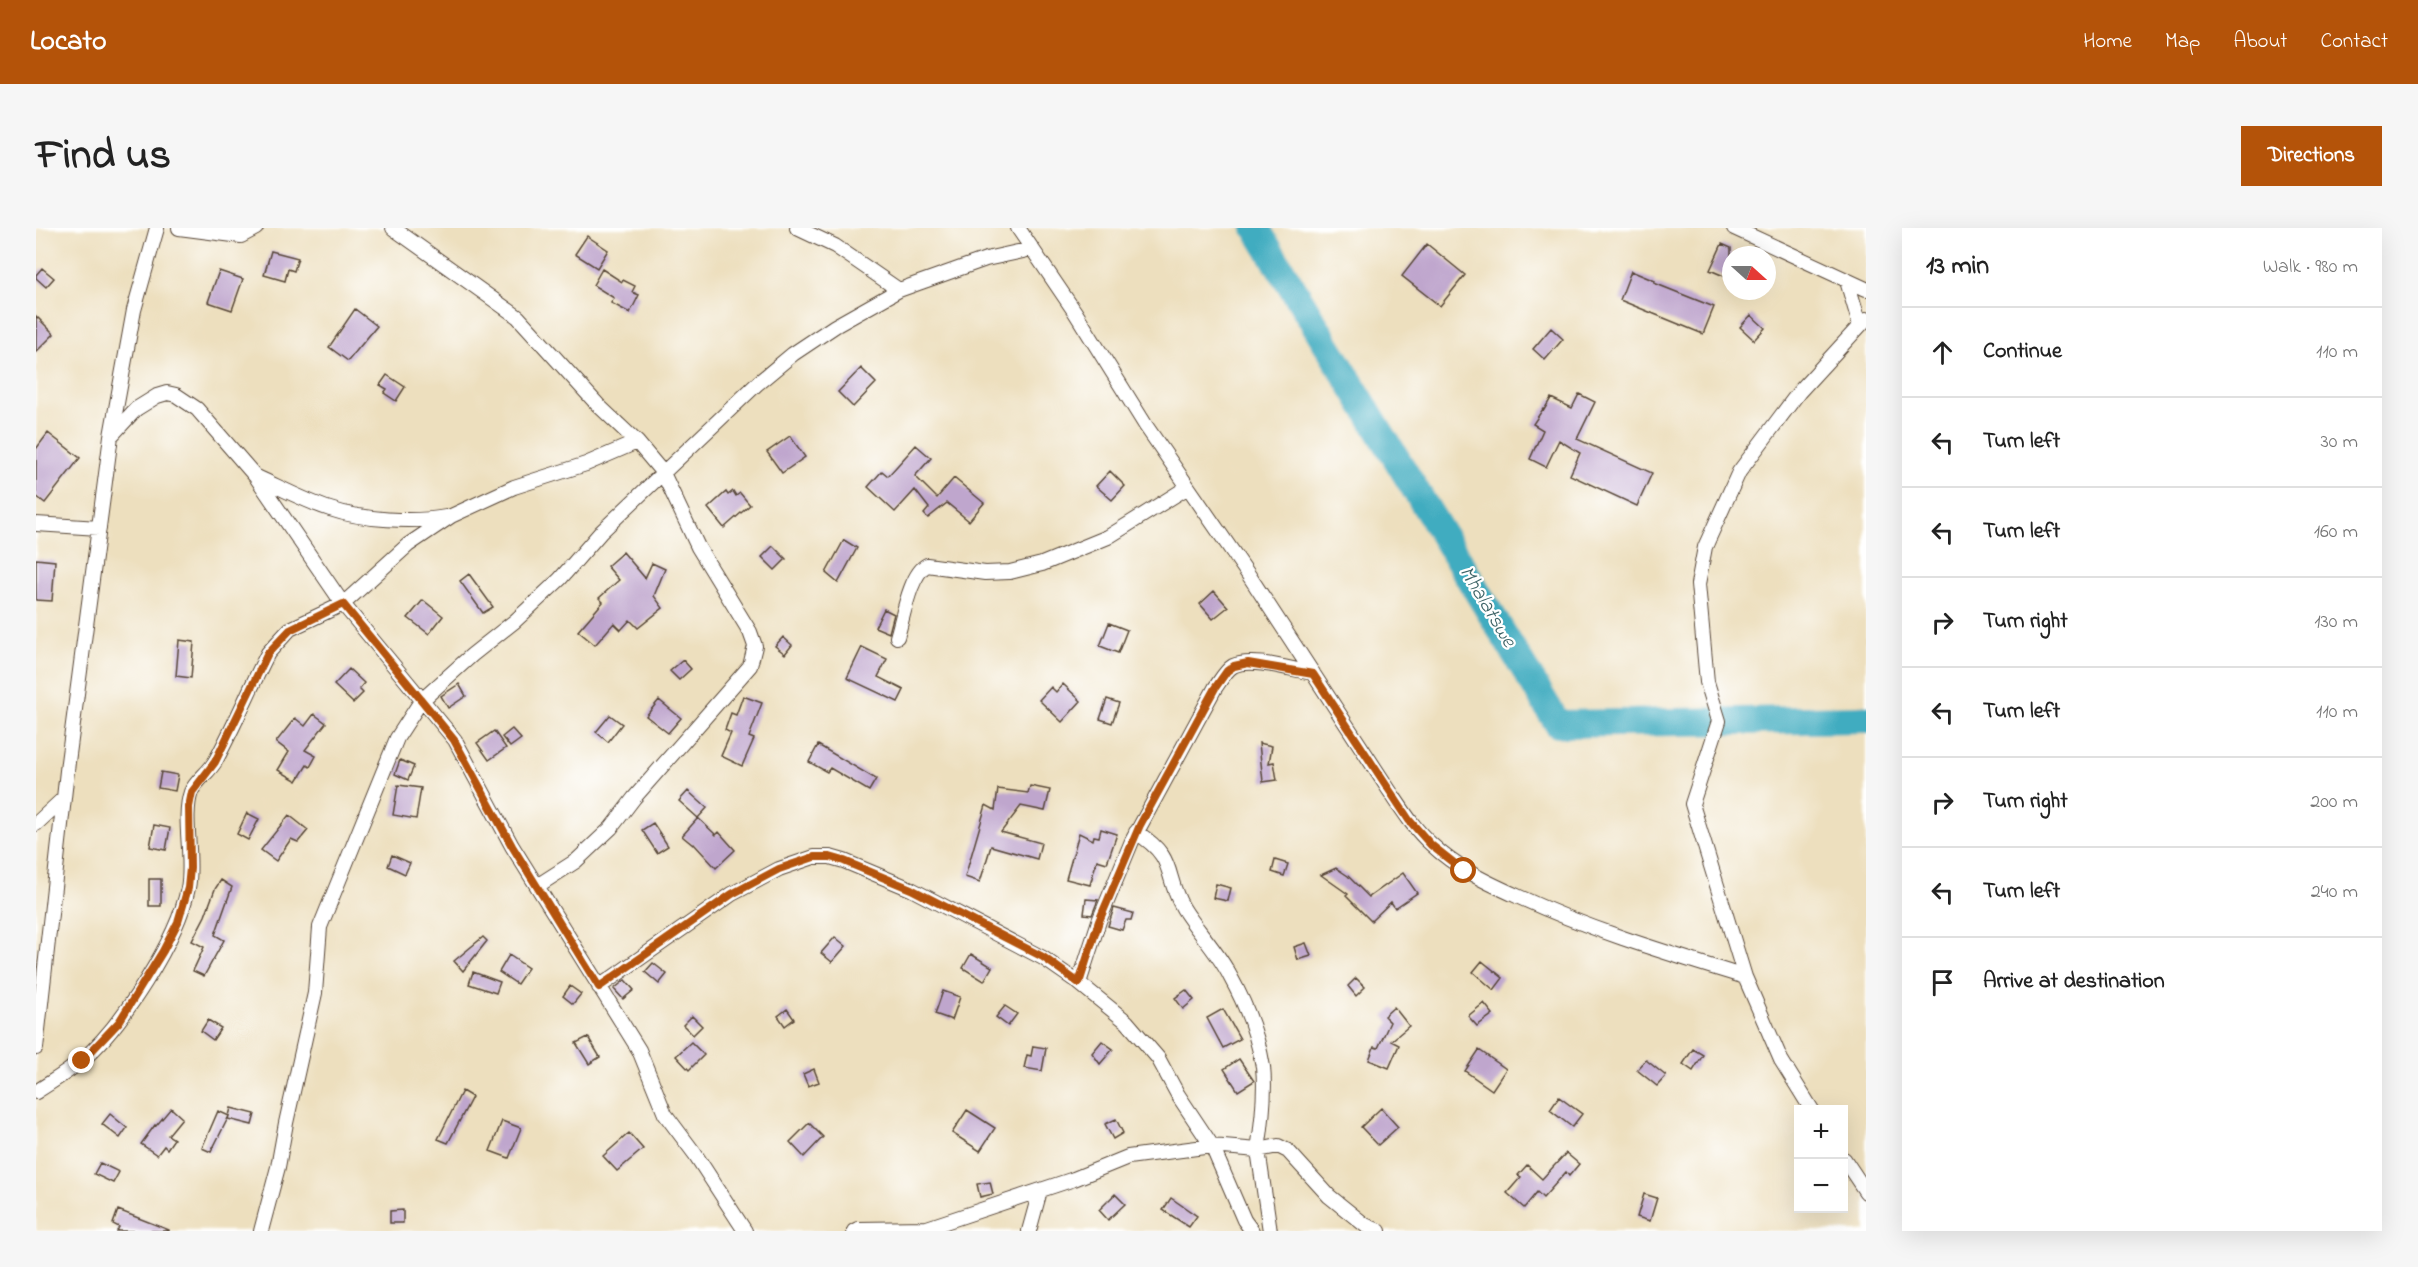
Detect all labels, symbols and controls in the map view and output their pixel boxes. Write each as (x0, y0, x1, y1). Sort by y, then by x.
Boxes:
text: Locato (30, 22, 106, 63)
text: Home (2083, 27, 2132, 57)
text: Map (2165, 27, 2200, 57)
text: About (2233, 27, 2287, 57)
text: Contact (2320, 27, 2388, 57)
text: Find us (36, 126, 171, 187)
button: Directions (2241, 126, 2382, 186)
north arrow (1722, 246, 1776, 300)
text: 13 min (1926, 248, 1989, 286)
text: Walk · 980 m (2263, 253, 2358, 282)
icon: ahead (1926, 336, 1959, 369)
text: Continue (1983, 336, 2062, 368)
text: 110 m (2316, 338, 2358, 367)
icon: left (1926, 426, 1959, 459)
text: Turn left (1983, 426, 2060, 458)
text: 30 m (2321, 428, 2358, 457)
icon: left (1926, 516, 1959, 549)
text: Turn left (1983, 516, 2060, 548)
text: 160 m (2314, 518, 2358, 547)
water label: Mhalatswe (1451, 561, 1524, 655)
icon: right (1926, 606, 1959, 639)
text: Turn right (1983, 606, 2068, 638)
text: 130 m (2314, 608, 2358, 637)
icon: left (1926, 696, 1959, 729)
text: Turn left (1983, 696, 2060, 728)
text: 110 m (2316, 698, 2358, 727)
icon: right (1926, 786, 1959, 819)
text: Turn right (1983, 786, 2068, 818)
text: 200 m (2310, 788, 2358, 817)
route start (1450, 857, 1476, 883)
icon: left (1926, 876, 1959, 909)
text: Turn left (1983, 876, 2060, 908)
text: 240 m (2311, 878, 2358, 907)
icon: arrive (1926, 966, 1959, 999)
text: Arrive at destination (1983, 966, 2165, 998)
route end (68, 1047, 94, 1073)
map controls (1794, 1105, 1848, 1213)
button: + (1794, 1105, 1848, 1159)
button: − (1794, 1159, 1848, 1213)

